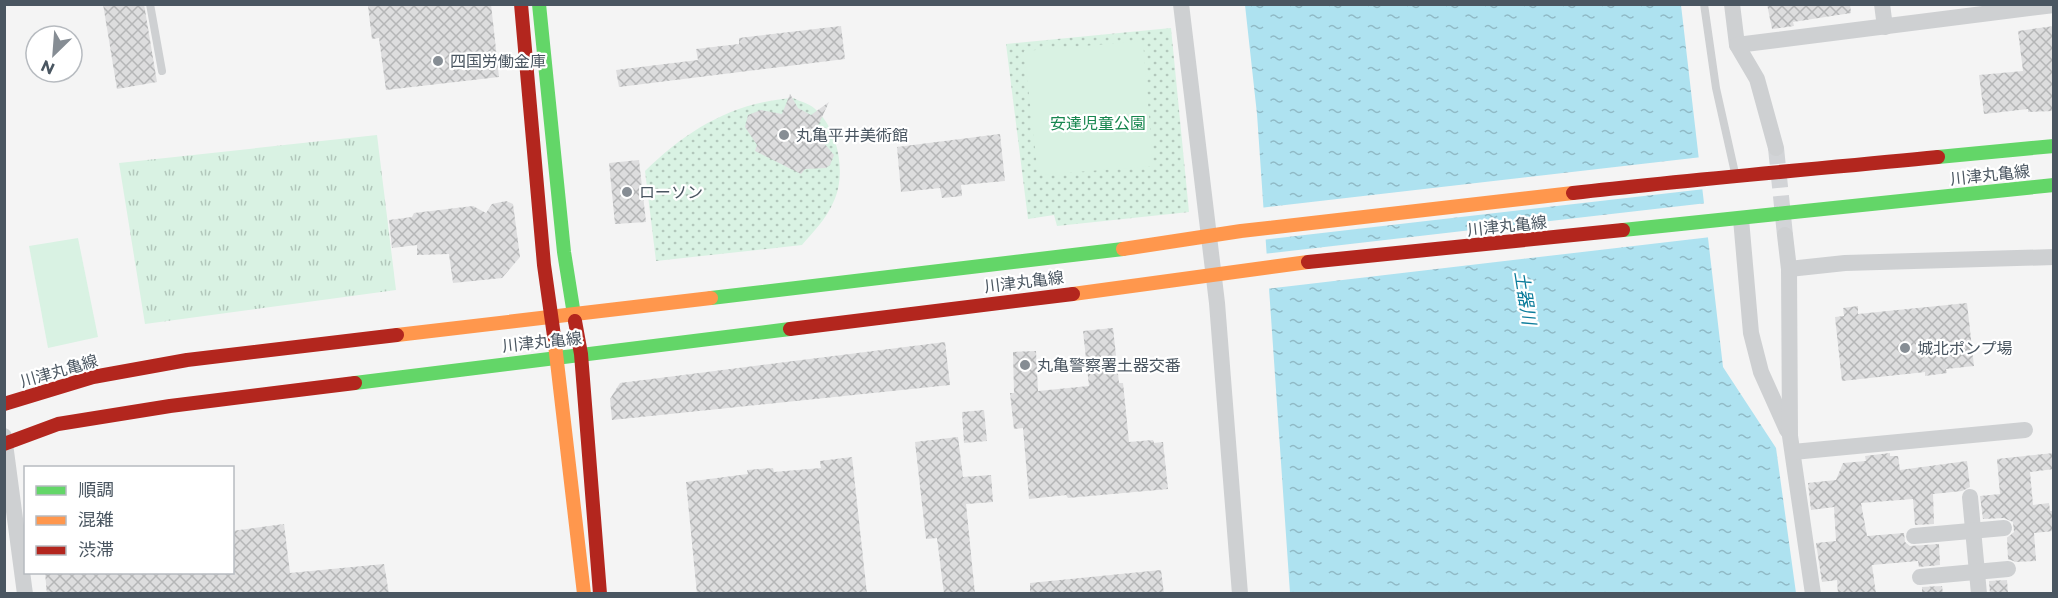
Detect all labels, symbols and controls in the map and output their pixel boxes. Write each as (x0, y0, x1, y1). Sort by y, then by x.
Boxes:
north arrow (24, 24, 84, 84)
place label: 四国労働金庫 (450, 52, 546, 71)
marker: 四国労働金庫 (431, 54, 445, 68)
text: N (38, 56, 58, 78)
park label: 安達児童公園 (1050, 114, 1146, 133)
place label: 丸亀平井美術館 (796, 126, 908, 145)
marker: 丸亀平井美術館 (777, 128, 791, 142)
street label: 川津丸亀線 (1949, 161, 2031, 189)
place label: ローソン (639, 183, 703, 202)
marker: ローソン (620, 185, 634, 199)
street label: 川津丸亀線 (1466, 212, 1548, 240)
street label: 川津丸亀線 (983, 268, 1065, 296)
water label: 土器川 (1510, 270, 1540, 328)
street label: 川津丸亀線 (501, 328, 583, 356)
place label: 城北ポンプ場 (1917, 339, 2013, 358)
marker: 城北ポンプ場 (1898, 341, 1912, 355)
street label: 川津丸亀線 (18, 351, 100, 391)
place label: 丸亀警察署土器交番 (1037, 356, 1181, 375)
marker: 丸亀警察署土器交番 (1018, 358, 1032, 372)
legend (24, 466, 234, 574)
text: 順調 (78, 479, 114, 501)
text: 混雑 (78, 509, 114, 531)
text: 渋滞 (78, 539, 114, 561)

